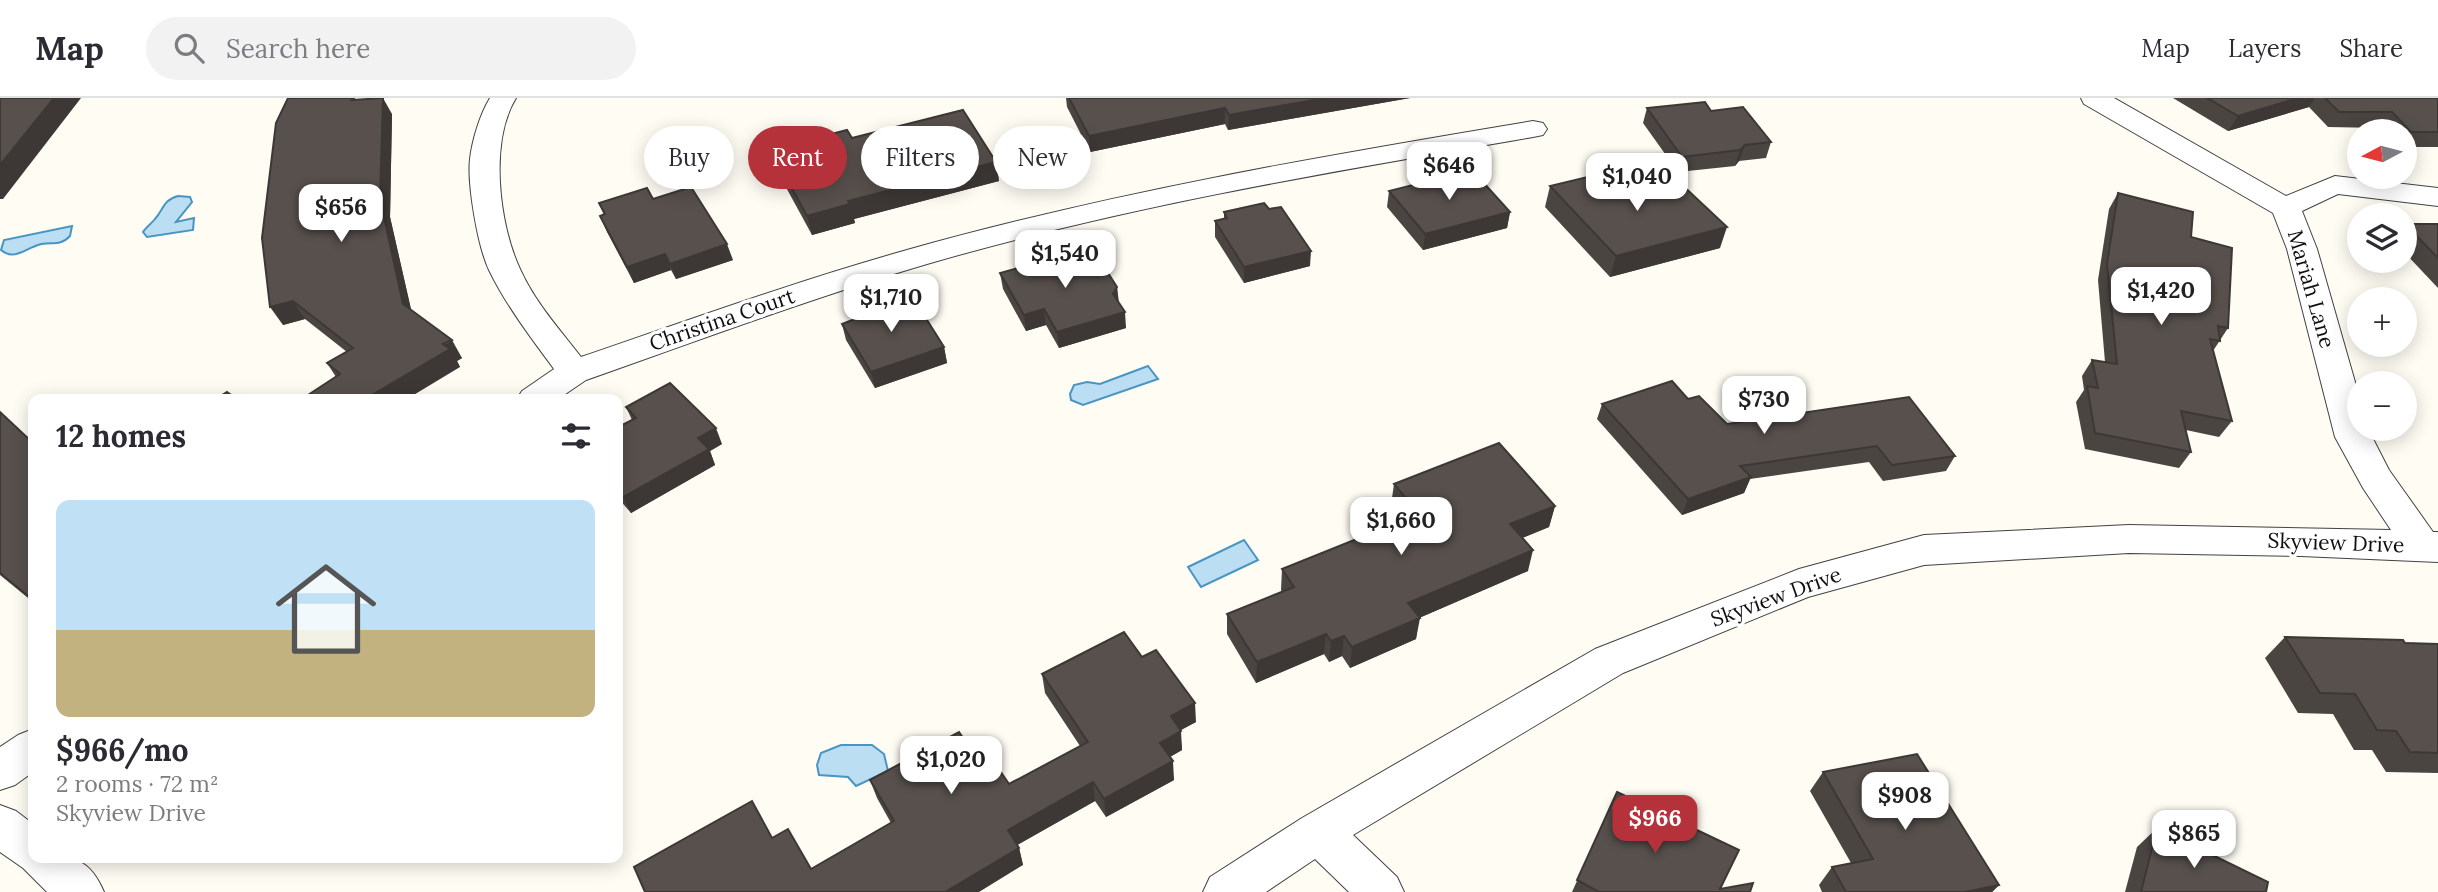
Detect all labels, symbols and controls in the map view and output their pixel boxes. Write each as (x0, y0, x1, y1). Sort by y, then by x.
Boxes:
search box (146, 17, 636, 80)
text: Map (35, 27, 104, 69)
icon: search (170, 29, 208, 67)
text: Search here (226, 32, 370, 65)
text: Map (2141, 33, 2190, 64)
text: Layers (2228, 33, 2301, 64)
text: Share (2339, 33, 2403, 64)
north arrow (2347, 119, 2417, 189)
map controls (2347, 119, 2417, 441)
chip: Buy (644, 126, 734, 189)
chip: Rent (748, 126, 847, 189)
chip: Filters (861, 126, 979, 189)
chip: New (993, 126, 1091, 189)
pin: $646 (1408, 142, 1490, 202)
text: $646 (1423, 150, 1475, 179)
pin: $1,040 (1580, 153, 1694, 213)
text: $1,040 (1602, 161, 1672, 190)
pin: $656 (300, 184, 382, 244)
text: $656 (315, 192, 367, 221)
button: layers (2347, 203, 2417, 273)
street label: Mariah Lane (2282, 227, 2341, 351)
pin: $1,540 (1008, 230, 1122, 290)
text: $1,540 (1031, 238, 1099, 267)
pin: $1,420 (2104, 268, 2218, 327)
pin: $1,710 (834, 274, 948, 334)
text: $1,420 (2127, 275, 2195, 304)
street label: Christina Court (646, 282, 799, 357)
text: $1,710 (860, 282, 922, 311)
button: + (2347, 287, 2417, 357)
button: − (2347, 371, 2417, 441)
pin: $730 (1723, 376, 1805, 436)
text: $730 (1738, 384, 1790, 413)
text: 12 homes (56, 417, 186, 455)
icon: filters (557, 417, 595, 455)
pin: $1,660 (1344, 498, 1458, 557)
text: $1,660 (1366, 505, 1436, 534)
street label: Skyview Drive (2267, 527, 2405, 558)
icon: home (263, 546, 389, 672)
street label: Skyview Drive (1707, 560, 1845, 633)
text: $966/mo (56, 731, 189, 769)
pin: $1,020 (894, 736, 1008, 796)
text: $1,020 (916, 744, 986, 773)
text: 2 rooms · 72 m² (56, 769, 219, 798)
pin: $908 (1864, 772, 1946, 832)
text: $908 (1878, 780, 1932, 809)
pin: $966 (1614, 796, 1696, 855)
text: Skyview Drive (56, 798, 206, 827)
text: $966 (1628, 803, 1682, 832)
pin: $865 (2153, 810, 2235, 870)
text: $865 (2168, 818, 2220, 847)

